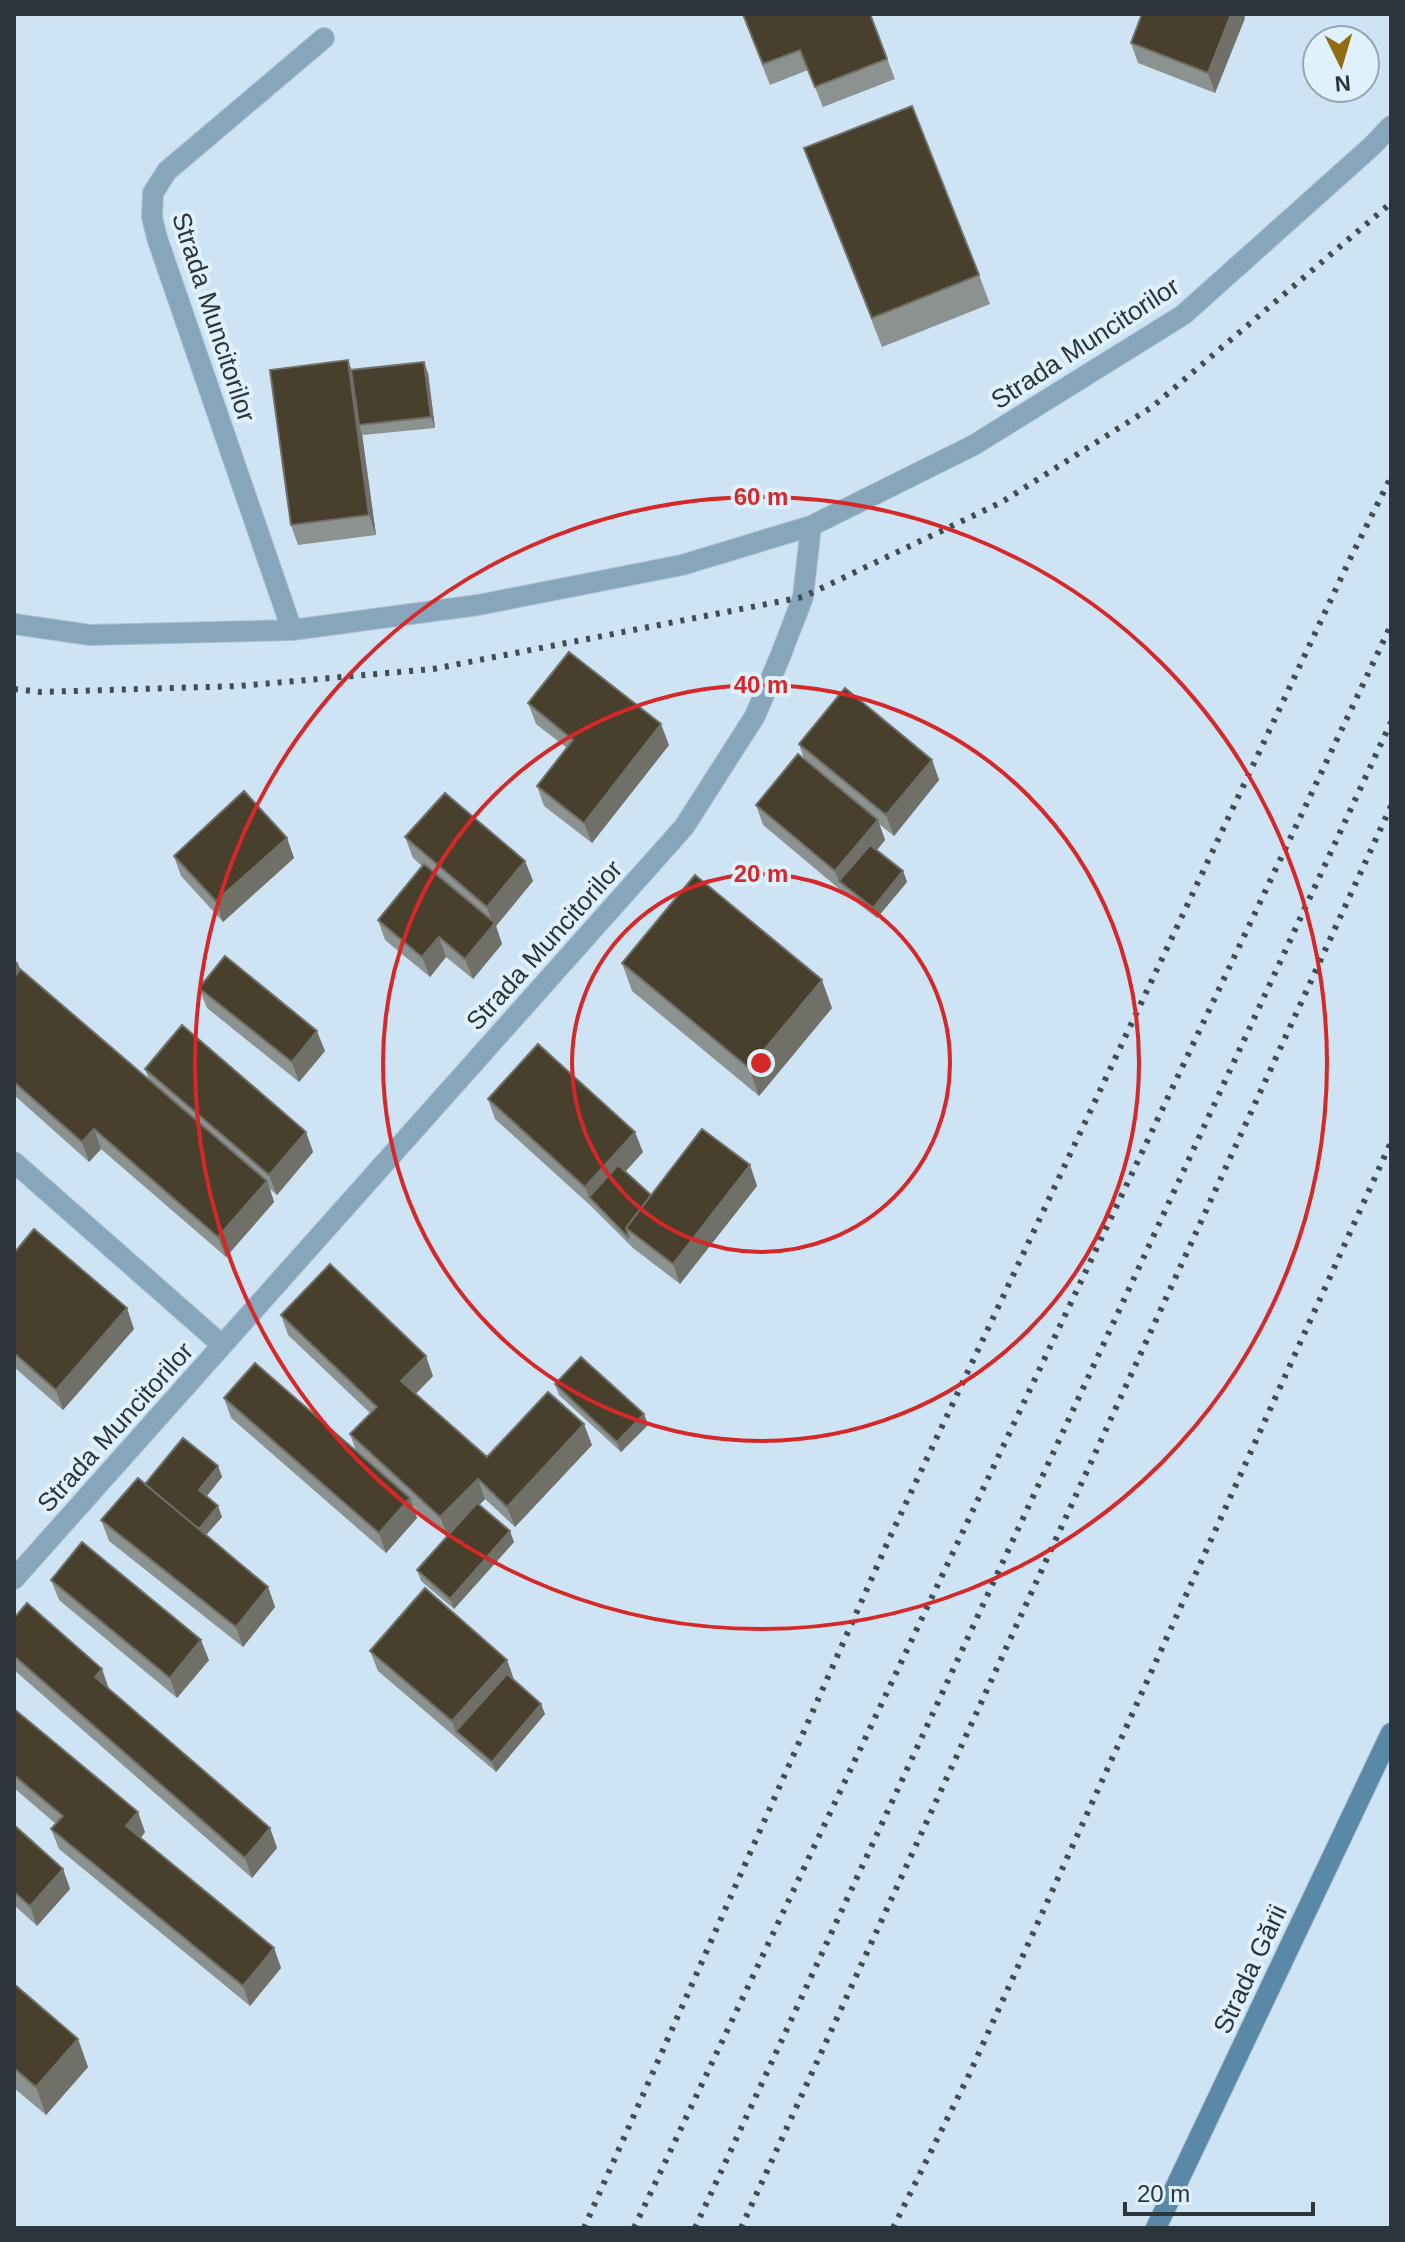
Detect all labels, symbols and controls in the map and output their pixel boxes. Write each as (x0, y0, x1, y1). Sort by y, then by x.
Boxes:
north arrow (1301, 24, 1381, 104)
text: N (1334, 70, 1352, 97)
street label: Strada Muncitorilor (166, 209, 262, 426)
street label: Strada Muncitorilor (985, 271, 1185, 415)
text: 60 m (734, 483, 788, 510)
text: 40 m (734, 671, 788, 698)
street label: Strada Muncitorilor (460, 854, 628, 1036)
text: 20 m (734, 860, 788, 887)
centre of rings (747, 1049, 775, 1077)
street label: Strada Muncitorilor (31, 1336, 199, 1518)
street label: Strada Gării (1207, 1900, 1293, 2038)
scale bar (1125, 2166, 1313, 2216)
text: 20 m (1137, 2180, 1190, 2207)

